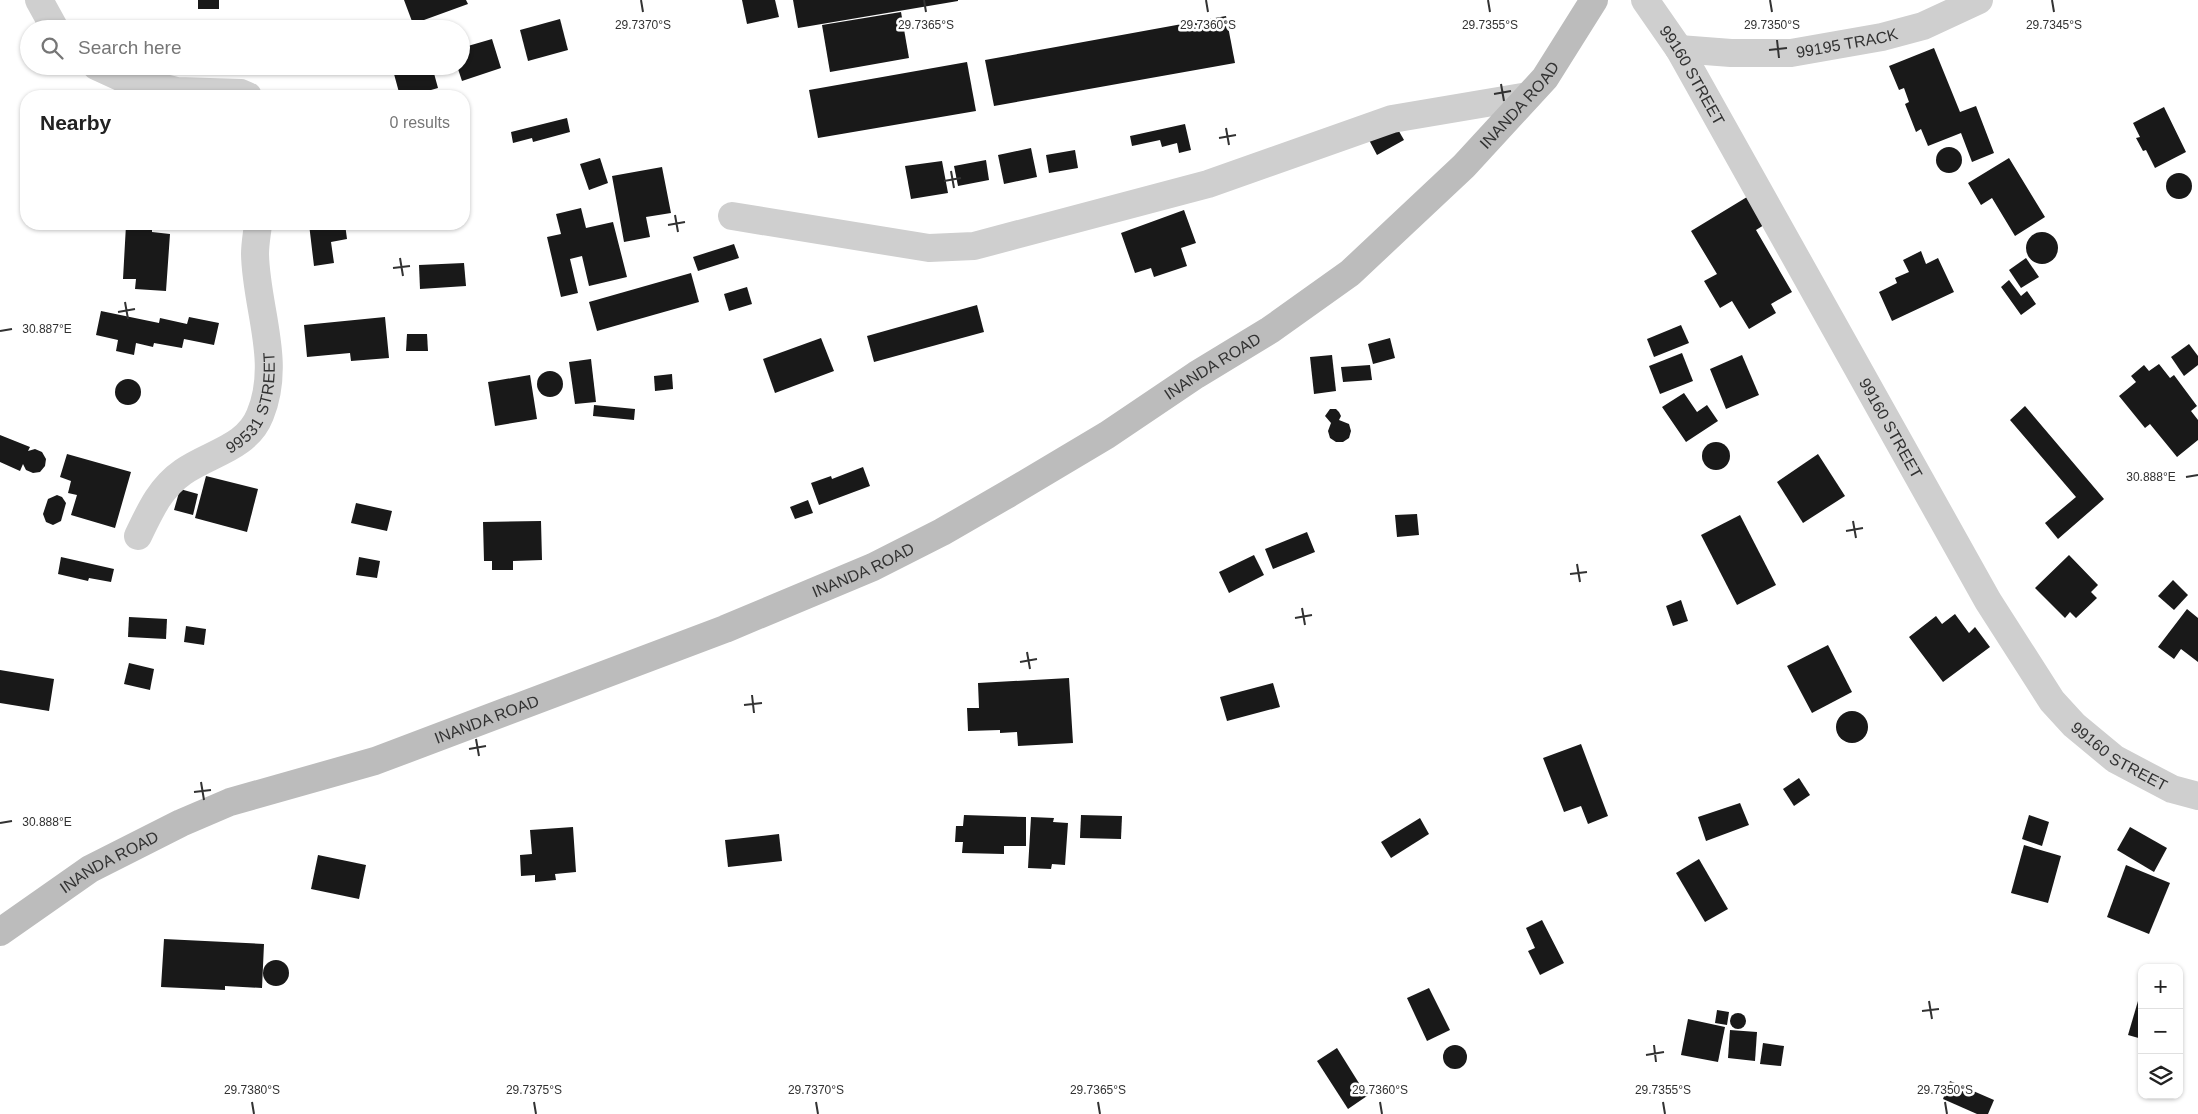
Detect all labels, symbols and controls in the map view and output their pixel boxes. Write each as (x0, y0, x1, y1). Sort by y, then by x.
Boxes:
text: 29.7370°S (615, 18, 671, 32)
text: 29.7365°S (898, 18, 954, 32)
text: 29.7360°S (1180, 18, 1236, 32)
text: 29.7355°S (1462, 18, 1518, 32)
text: 29.7350°S (1744, 18, 1800, 32)
text: 29.7345°S (2026, 18, 2082, 32)
search box (20, 20, 470, 75)
street label: 99160 STREET (1656, 23, 1728, 128)
street label: 99195 TRACK (1795, 25, 1900, 61)
icon: search (38, 34, 66, 62)
text: Search here (78, 37, 182, 58)
street label: INANDA ROAD (1477, 59, 1562, 152)
text: Nearby (40, 111, 111, 134)
text: 0 results (390, 114, 450, 131)
text: 30.887°E (22, 322, 72, 336)
street label: INANDA ROAD (1161, 330, 1264, 403)
street label: 99531 STREET (223, 351, 278, 456)
street label: 99160 STREET (1856, 375, 1926, 482)
text: 30.888°E (2126, 470, 2176, 484)
street label: INANDA ROAD (809, 540, 917, 601)
street label: INANDA ROAD (432, 692, 541, 747)
street label: 99160 STREET (2068, 718, 2170, 794)
text: 30.888°E (22, 815, 72, 829)
street label: INANDA ROAD (57, 828, 161, 896)
map controls (2138, 964, 2183, 1099)
button: + (2138, 964, 2183, 1009)
button: − (2138, 1009, 2183, 1054)
button: layers (2138, 1054, 2183, 1099)
text: 29.7380°S (224, 1083, 280, 1097)
text: 29.7375°S (506, 1083, 562, 1097)
text: 29.7370°S (788, 1083, 844, 1097)
text: 29.7365°S (1070, 1083, 1126, 1097)
text: 29.7360°S (1352, 1083, 1408, 1097)
text: 29.7355°S (1635, 1083, 1691, 1097)
text: 29.7350°S (1917, 1083, 1973, 1097)

